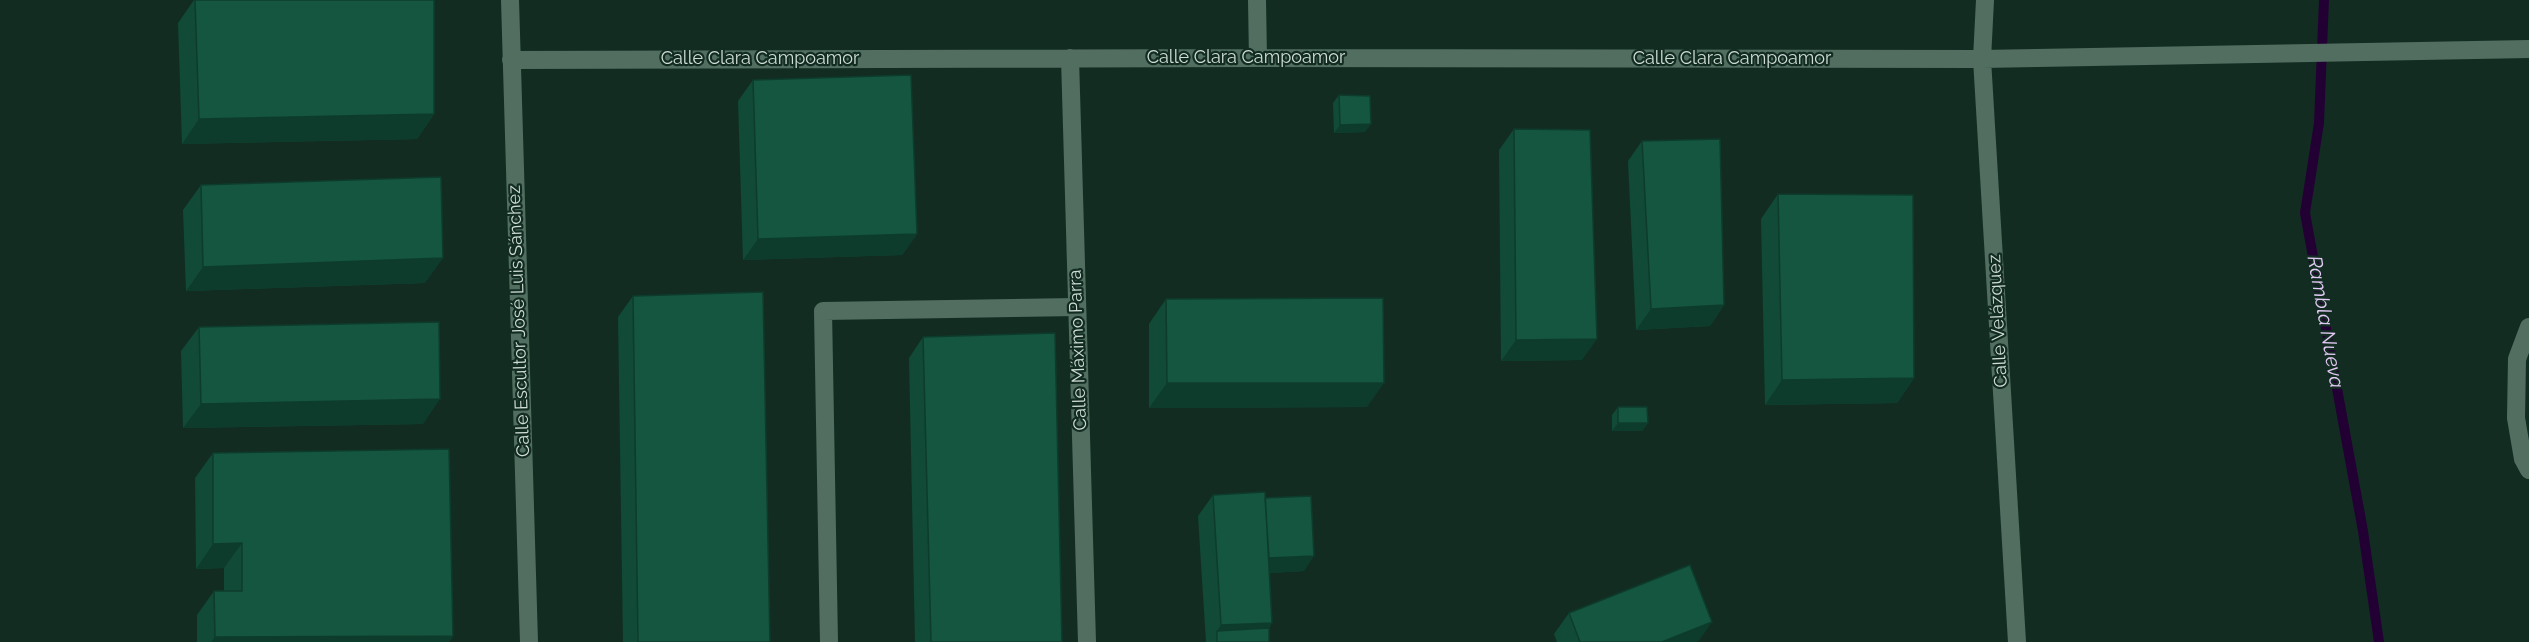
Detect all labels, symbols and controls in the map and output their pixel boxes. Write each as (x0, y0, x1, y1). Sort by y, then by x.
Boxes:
street label: Calle Clara Campoamor (1147, 47, 1345, 69)
street label: Calle Clara Campoamor (661, 48, 859, 70)
street label: Calle Clara Campoamor (1633, 48, 1831, 70)
street label: Calle Escultor José Luis Sánchez (503, 185, 535, 457)
street label: Calle Velázquez (1984, 254, 2012, 388)
water label: Rambla Nueva (2302, 254, 2348, 390)
street label: Calle Máximo Parra (1064, 269, 1092, 431)

